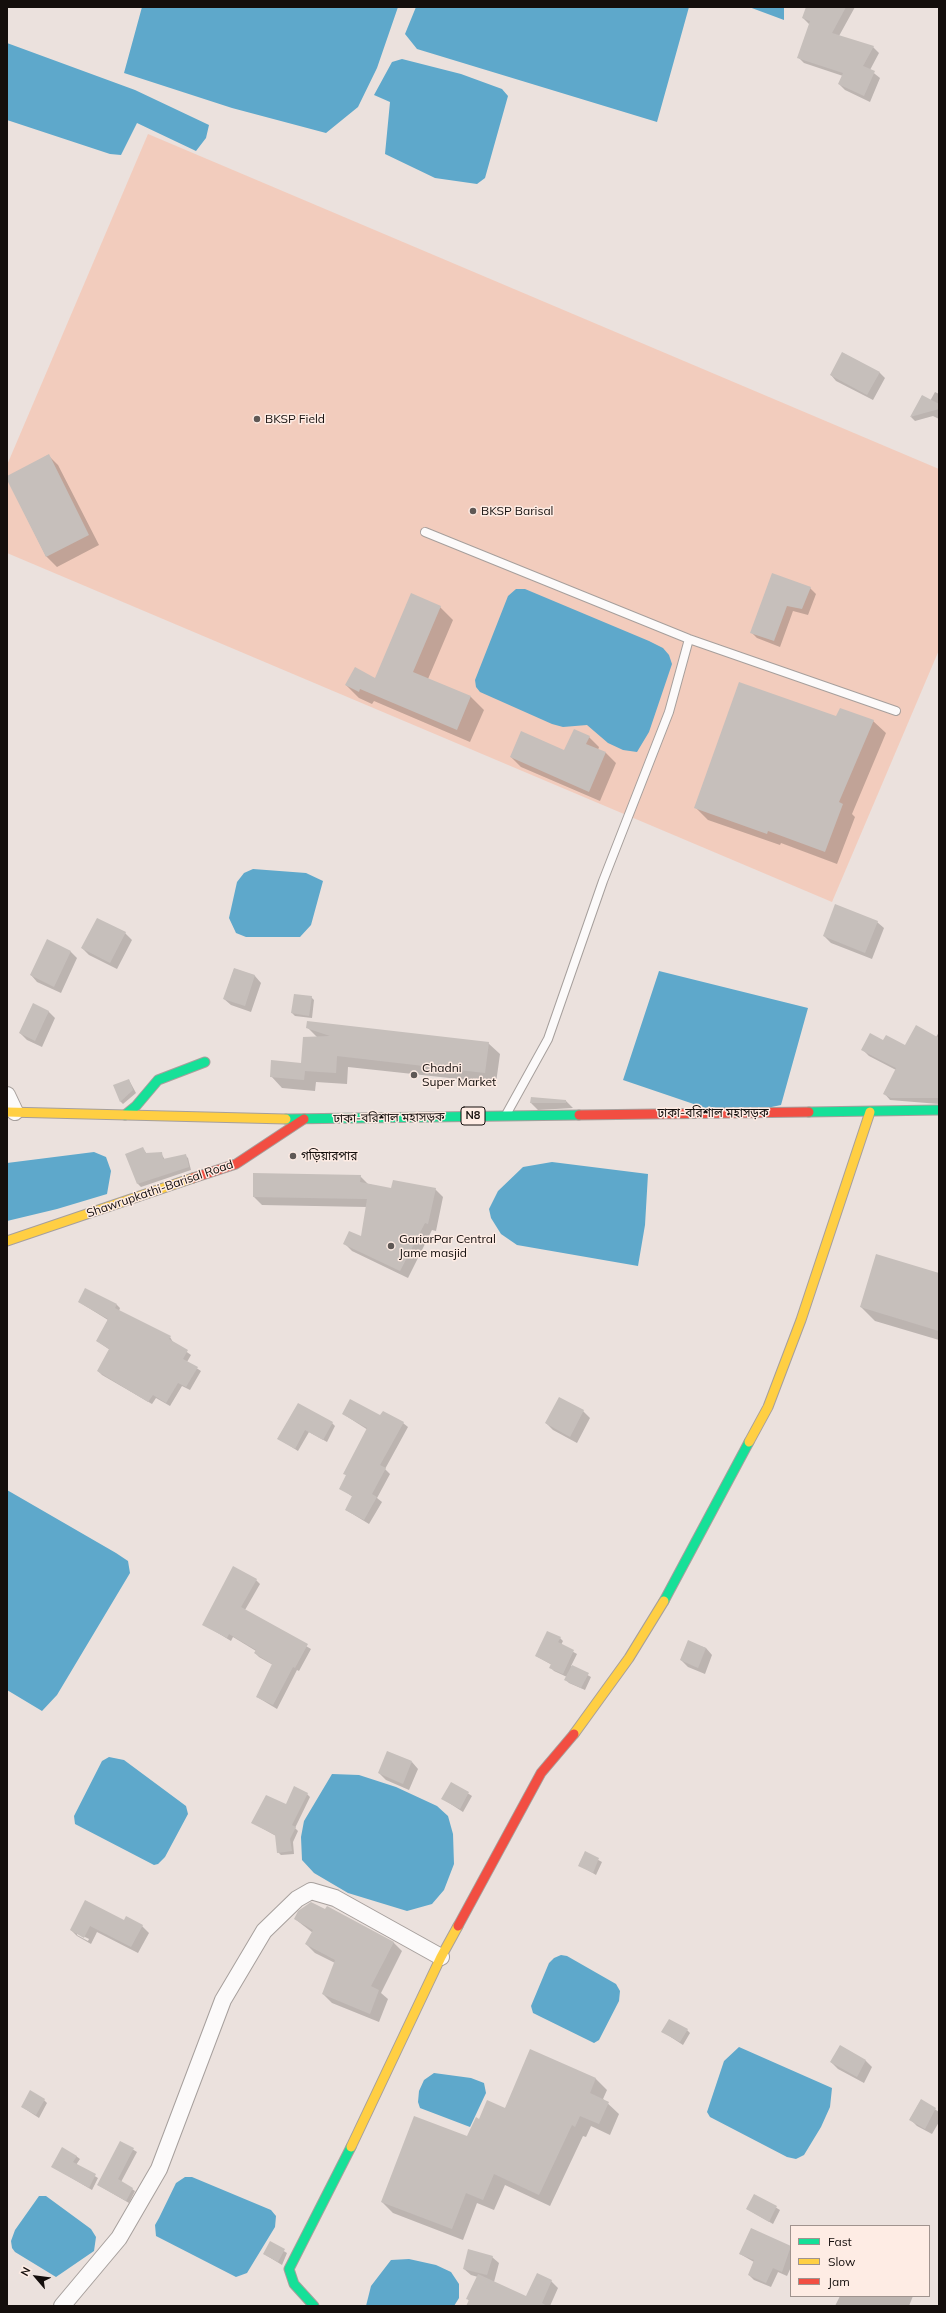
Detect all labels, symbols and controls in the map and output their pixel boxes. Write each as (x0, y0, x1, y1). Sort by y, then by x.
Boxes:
place label: BKSP Field (265, 412, 325, 426)
marker: BKSP Field (252, 414, 262, 424)
place label: BKSP Barisal (481, 504, 553, 518)
marker: BKSP Barisal (468, 506, 478, 516)
place label: Chadni Super Market (422, 1061, 496, 1089)
marker: Chadni Super Market (409, 1070, 419, 1080)
street label: ঢাকা-বরিশাল মহাসড়ক (657, 1106, 769, 1120)
road number: N8 (461, 1107, 485, 1125)
street label: ঢাকা-বরিশাল মহাসড়ক (333, 1110, 445, 1126)
place label: গড়িয়ারপার (301, 1149, 357, 1163)
marker: গড়িয়ারপার (288, 1151, 298, 1161)
street label: Shawrupkathi-Barisal Road (85, 1157, 235, 1221)
place label: GariarPar Central Jame masjid (399, 1232, 496, 1260)
marker: GariarPar Central Jame masjid (386, 1241, 396, 1251)
legend (790, 2225, 930, 2297)
text: Fast (828, 2234, 852, 2249)
text: Slow (828, 2254, 856, 2269)
north arrow (16, 2257, 56, 2297)
text: N (17, 2264, 34, 2278)
text: Jam (828, 2274, 850, 2289)

